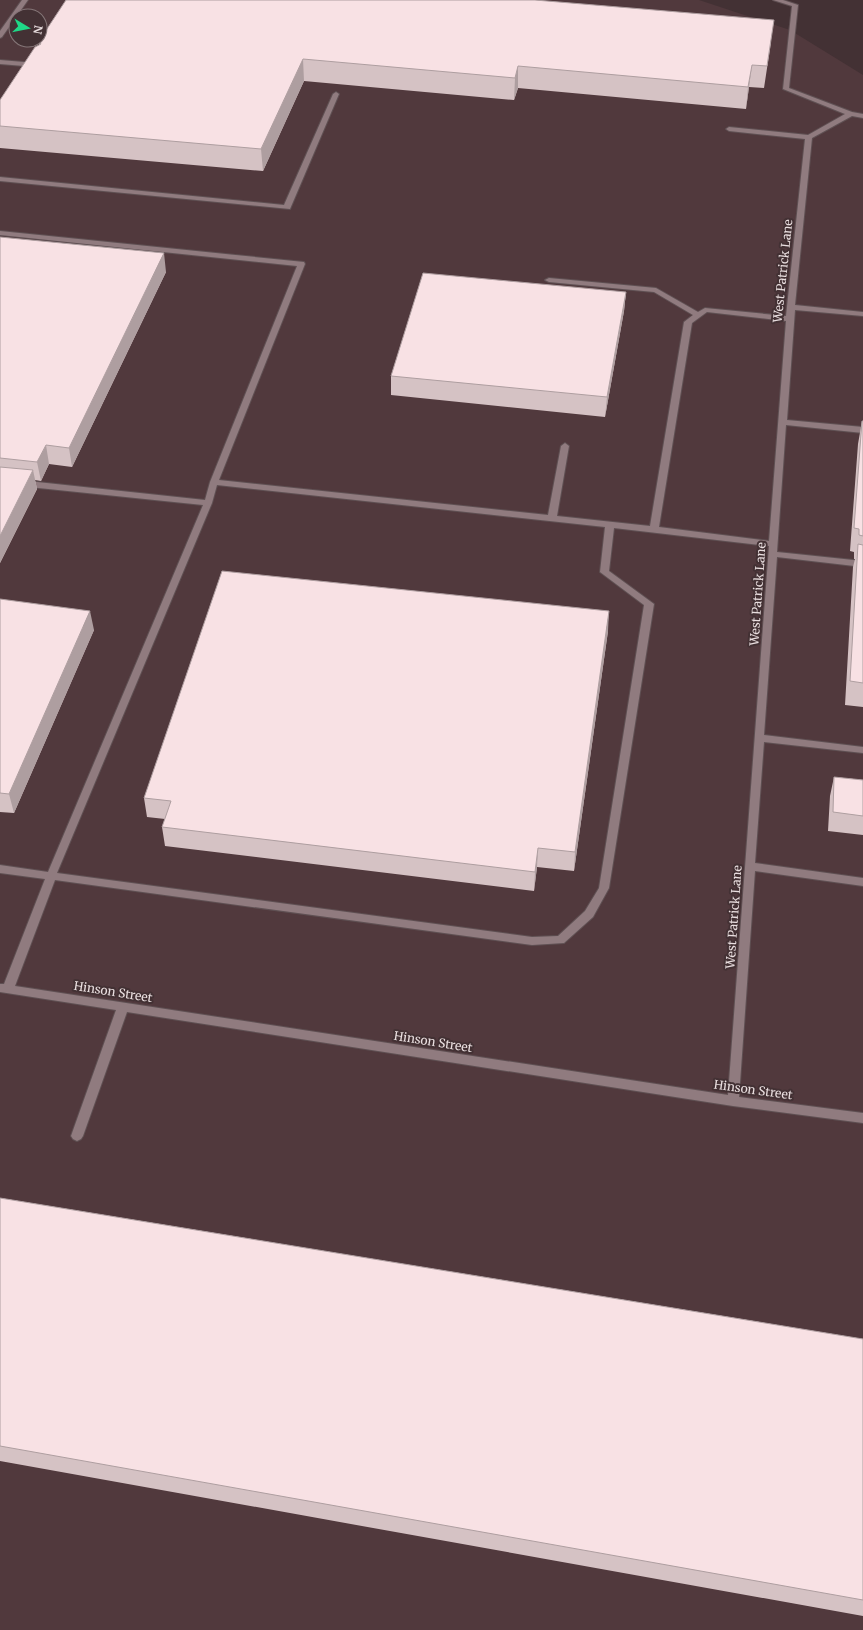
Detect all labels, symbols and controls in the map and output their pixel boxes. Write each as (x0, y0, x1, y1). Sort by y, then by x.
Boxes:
north arrow (8, 8, 48, 48)
text: N (30, 24, 45, 36)
street label: West Patrick Lane (770, 218, 795, 324)
street label: West Patrick Lane (746, 542, 769, 647)
street label: West Patrick Lane (722, 865, 745, 970)
street label: Hinson Street (73, 978, 154, 1005)
street label: Hinson Street (393, 1028, 474, 1055)
street label: Hinson Street (713, 1077, 794, 1103)

